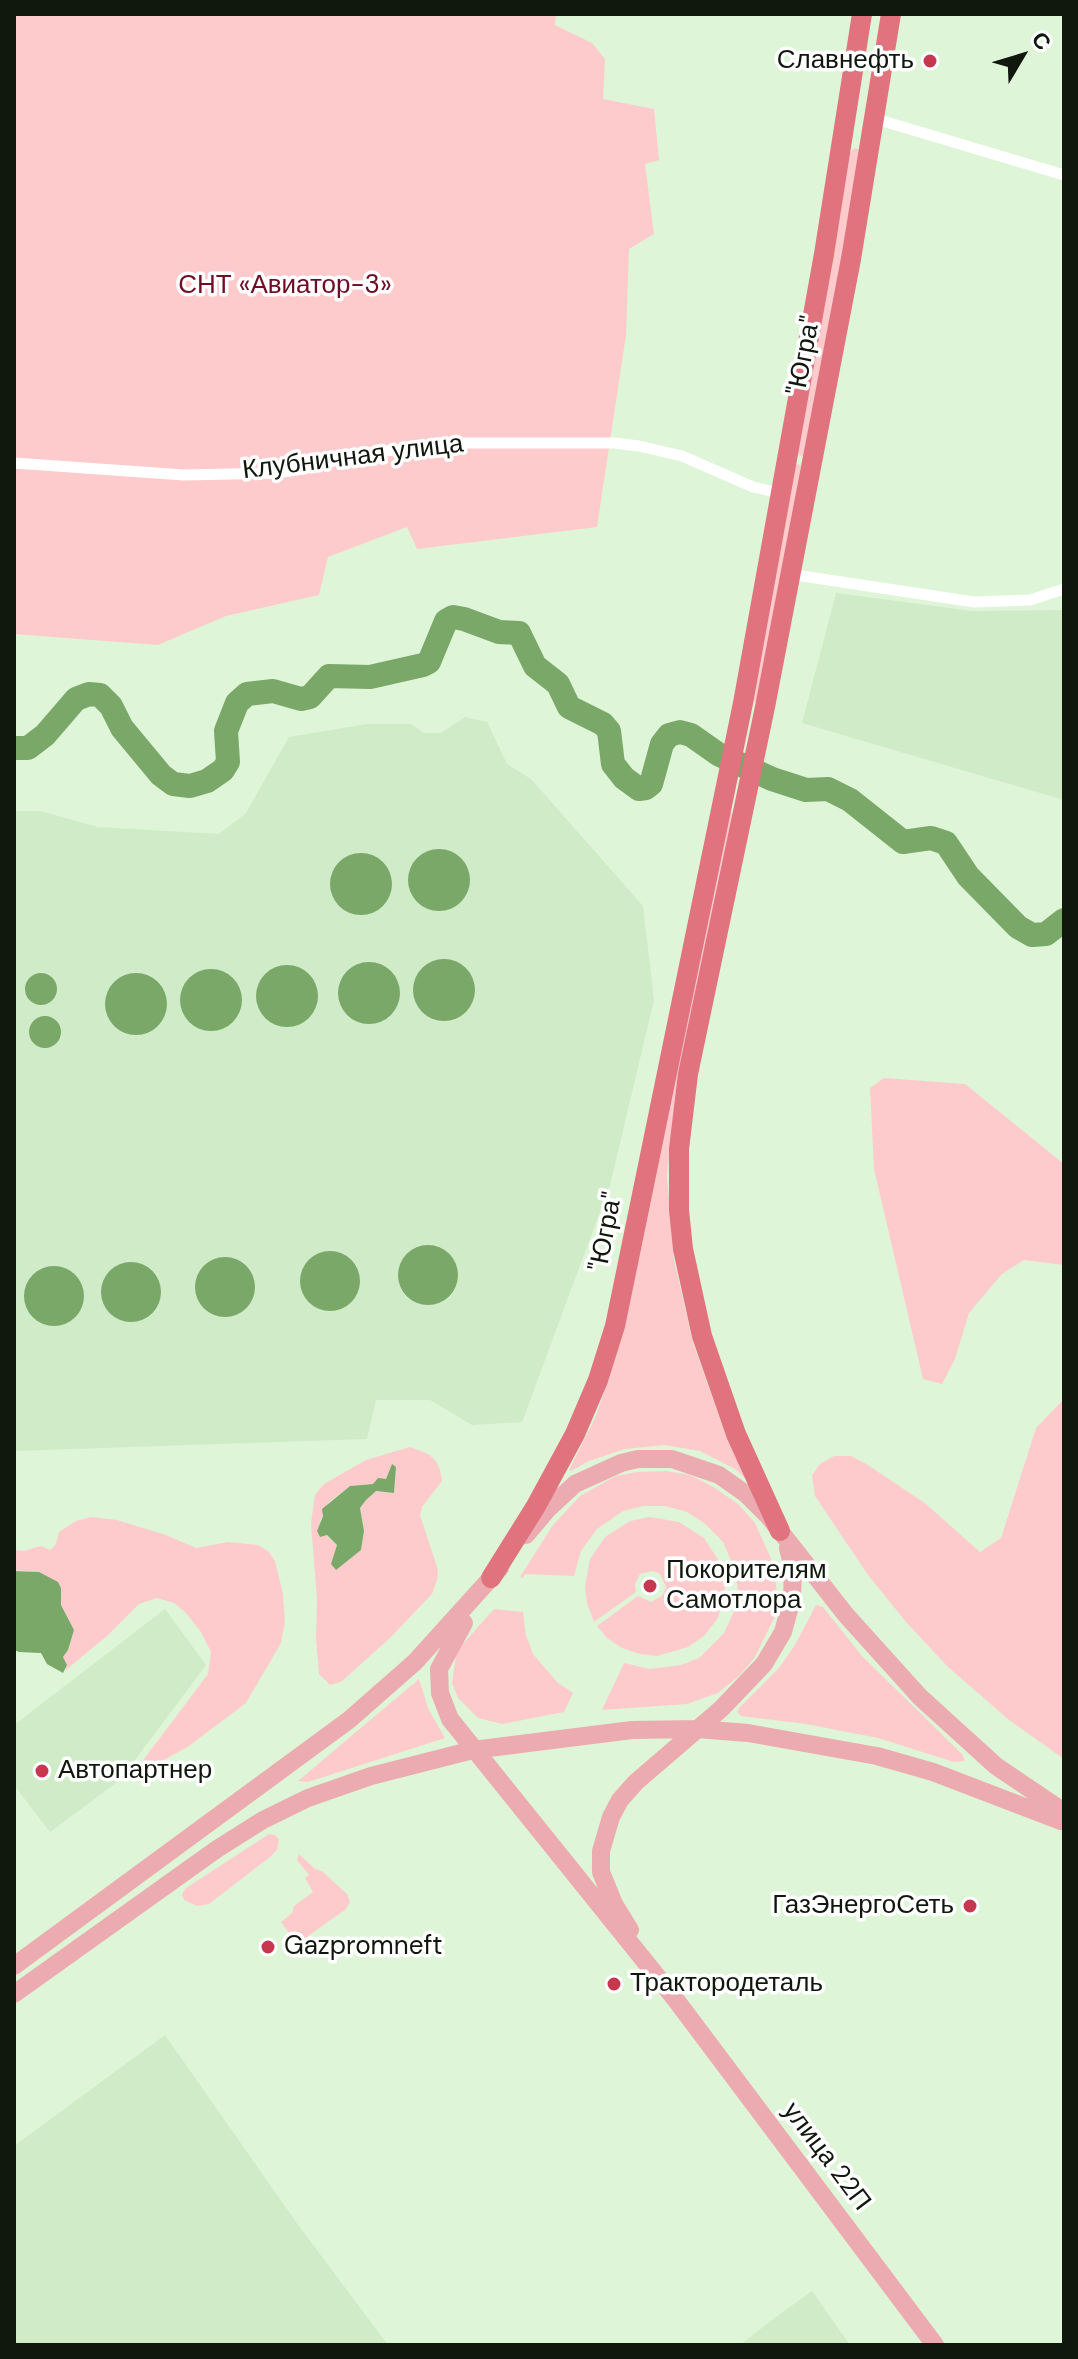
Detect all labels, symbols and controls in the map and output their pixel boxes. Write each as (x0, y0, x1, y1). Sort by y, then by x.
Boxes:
north arrow (982, 16, 1062, 96)
text: С (1025, 26, 1058, 56)
place label: Славнефть (777, 45, 914, 77)
marker: Славнефть (921, 52, 939, 70)
park label: СНТ «Авиатор-3» (178, 270, 392, 302)
street label: "Югра" (782, 314, 828, 398)
street label: Клубничная улица (241, 429, 465, 487)
street label: "Югра" (584, 1190, 630, 1274)
place label: Покорителям Самотлора (666, 1555, 827, 1616)
marker: Покорителям Самотлора (641, 1577, 659, 1595)
place label: Автопартнер (58, 1755, 212, 1787)
marker: Автопартнер (33, 1762, 51, 1780)
place label: ГазЭнергоСеть (772, 1890, 954, 1922)
marker: ГазЭнергоСеть (961, 1897, 979, 1915)
place label: Gazpromneft (284, 1931, 442, 1963)
marker: Gazpromneft (259, 1938, 277, 1956)
place label: Трактородеталь (630, 1968, 823, 2000)
marker: Трактородеталь (605, 1975, 623, 1993)
street label: улица 22П (775, 2097, 877, 2217)

